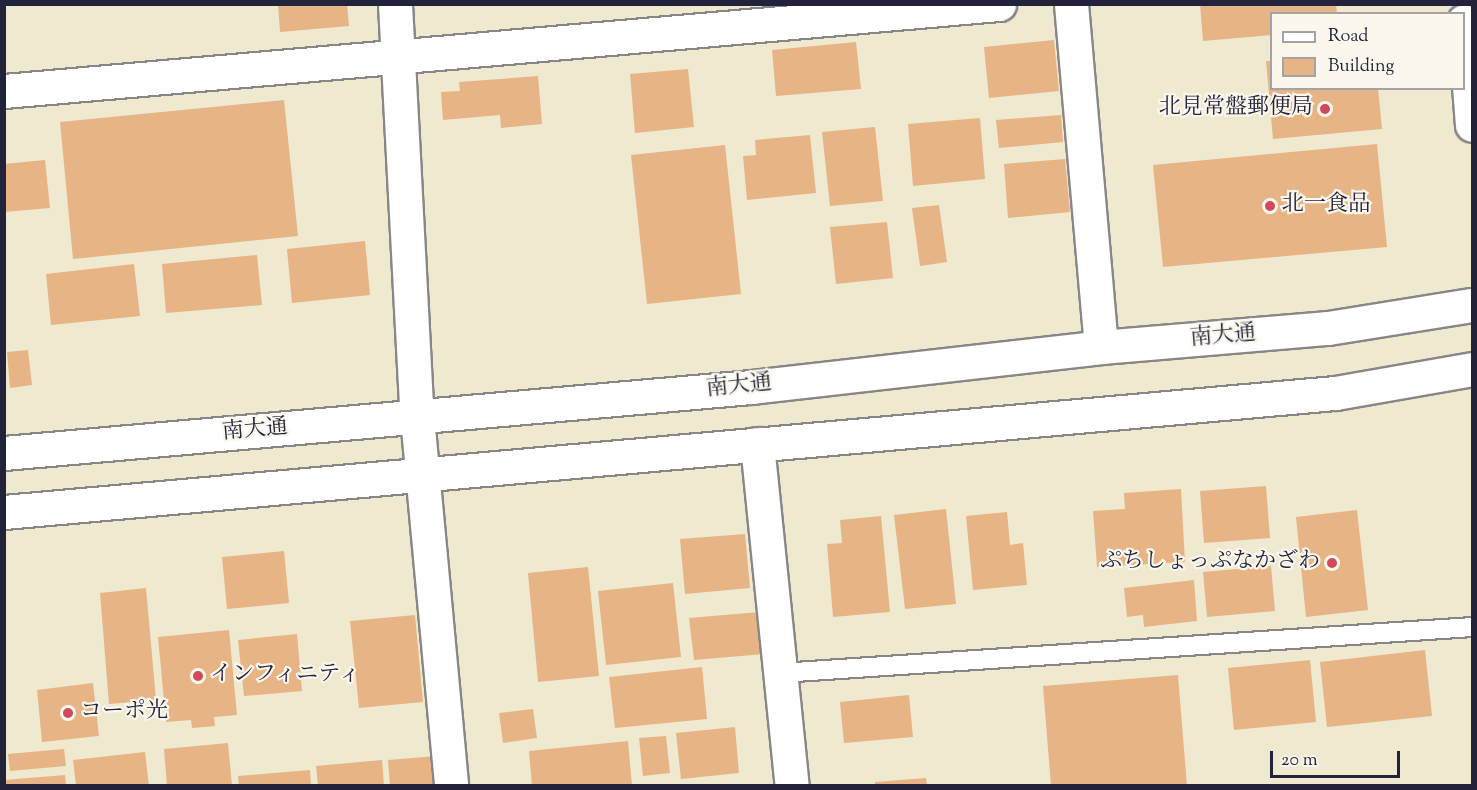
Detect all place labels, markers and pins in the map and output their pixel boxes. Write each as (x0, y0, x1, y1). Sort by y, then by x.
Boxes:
place label: 北見常盤郵便局 (1159, 96, 1313, 122)
marker: 北見常盤郵便局 (1318, 102, 1332, 116)
place label: 北一食品 (1282, 193, 1370, 219)
marker: 北一食品 (1263, 199, 1277, 213)
place label: ぷちしょっぷなかざわ (1100, 550, 1320, 576)
marker: ぷちしょっぷなかざわ (1325, 556, 1339, 570)
place label: インフィニティ (210, 663, 364, 689)
marker: インフィニティ (191, 669, 205, 683)
place label: コーポ光 (80, 700, 168, 726)
marker: コーポ光 (61, 706, 75, 720)

